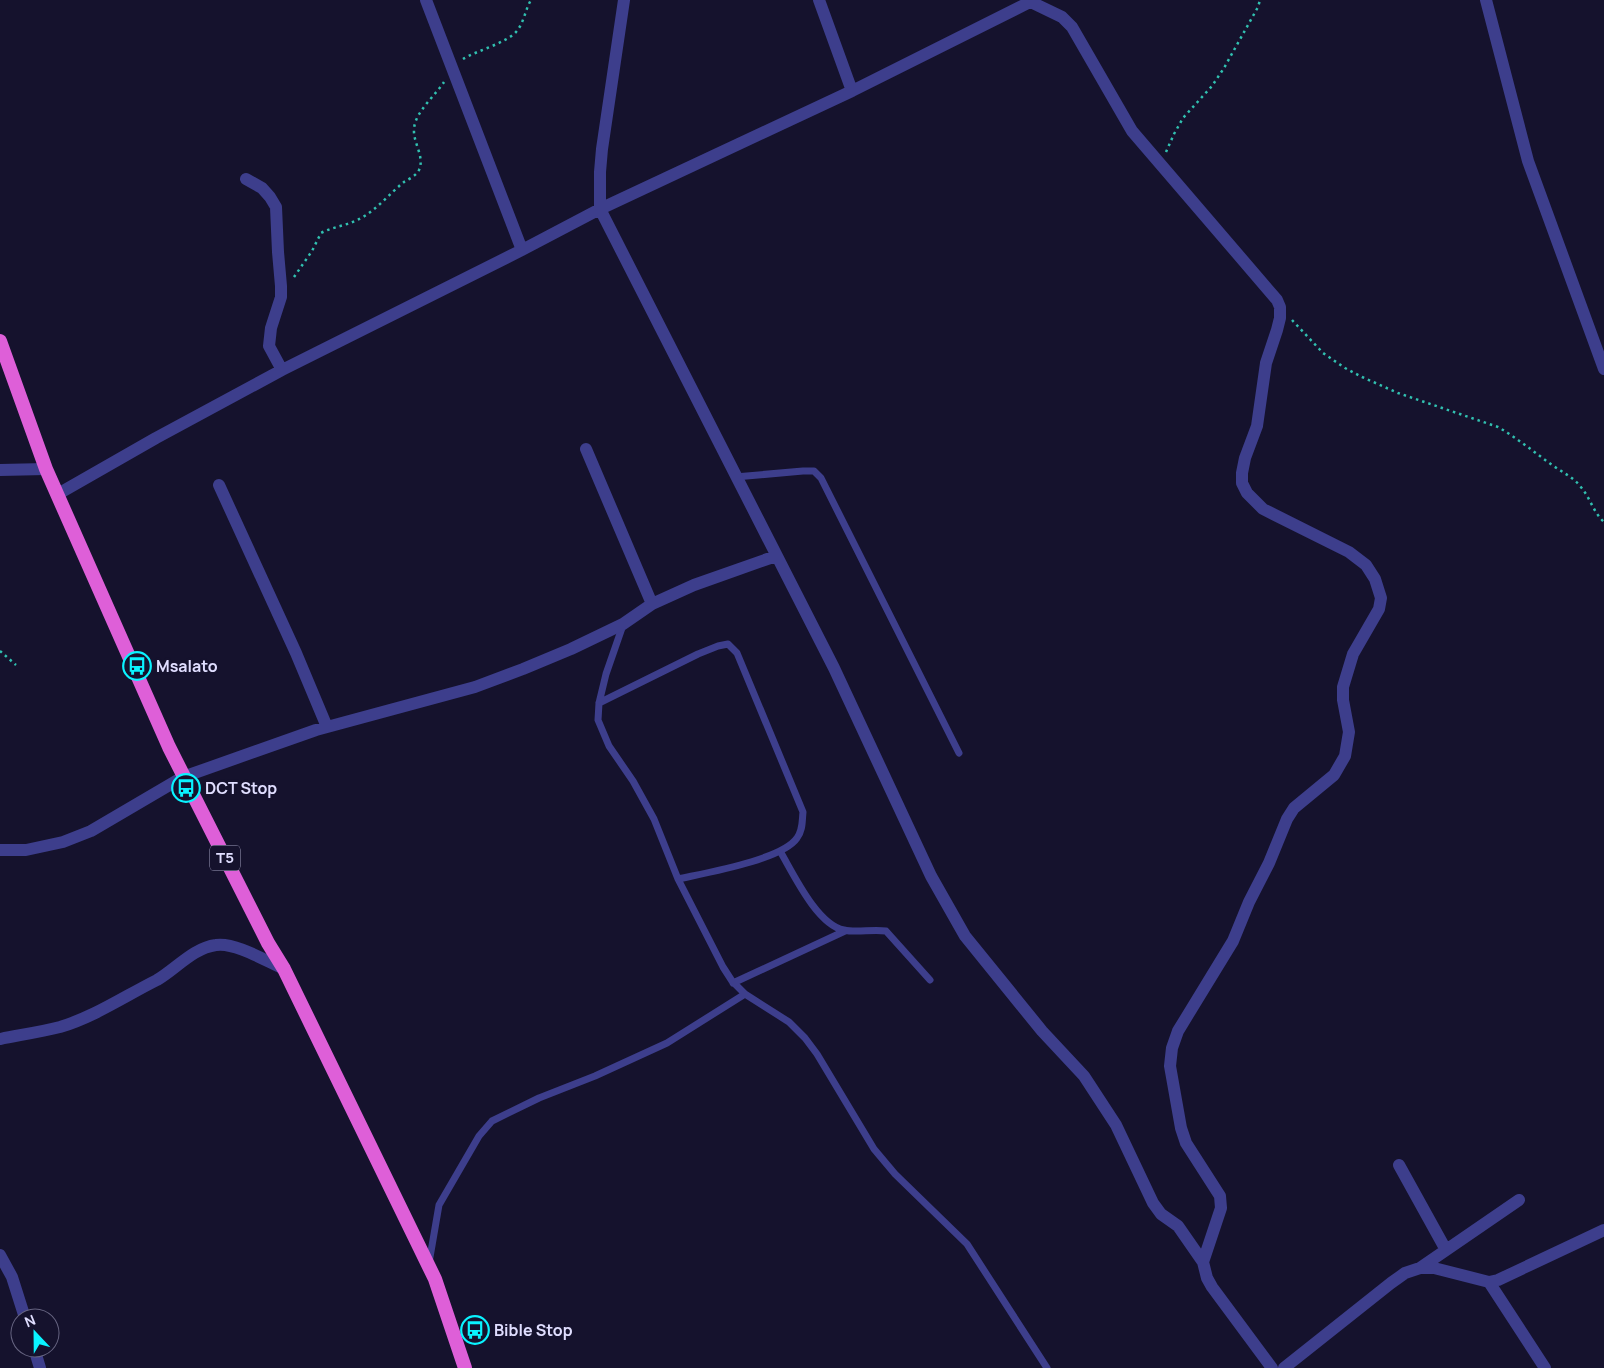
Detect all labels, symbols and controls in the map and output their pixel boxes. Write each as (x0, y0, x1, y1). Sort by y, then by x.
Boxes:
bus stop icon: Msalato (122, 651, 152, 681)
place label: Msalato (156, 655, 218, 677)
bus stop icon: DCT Stop (171, 773, 201, 803)
place label: DCT Stop (205, 777, 277, 799)
road number: T5 (210, 846, 240, 870)
north arrow (10, 1308, 60, 1358)
text: N (22, 1310, 38, 1331)
bus stop icon: Bible Stop (460, 1315, 490, 1345)
place label: Bible Stop (494, 1319, 573, 1341)

